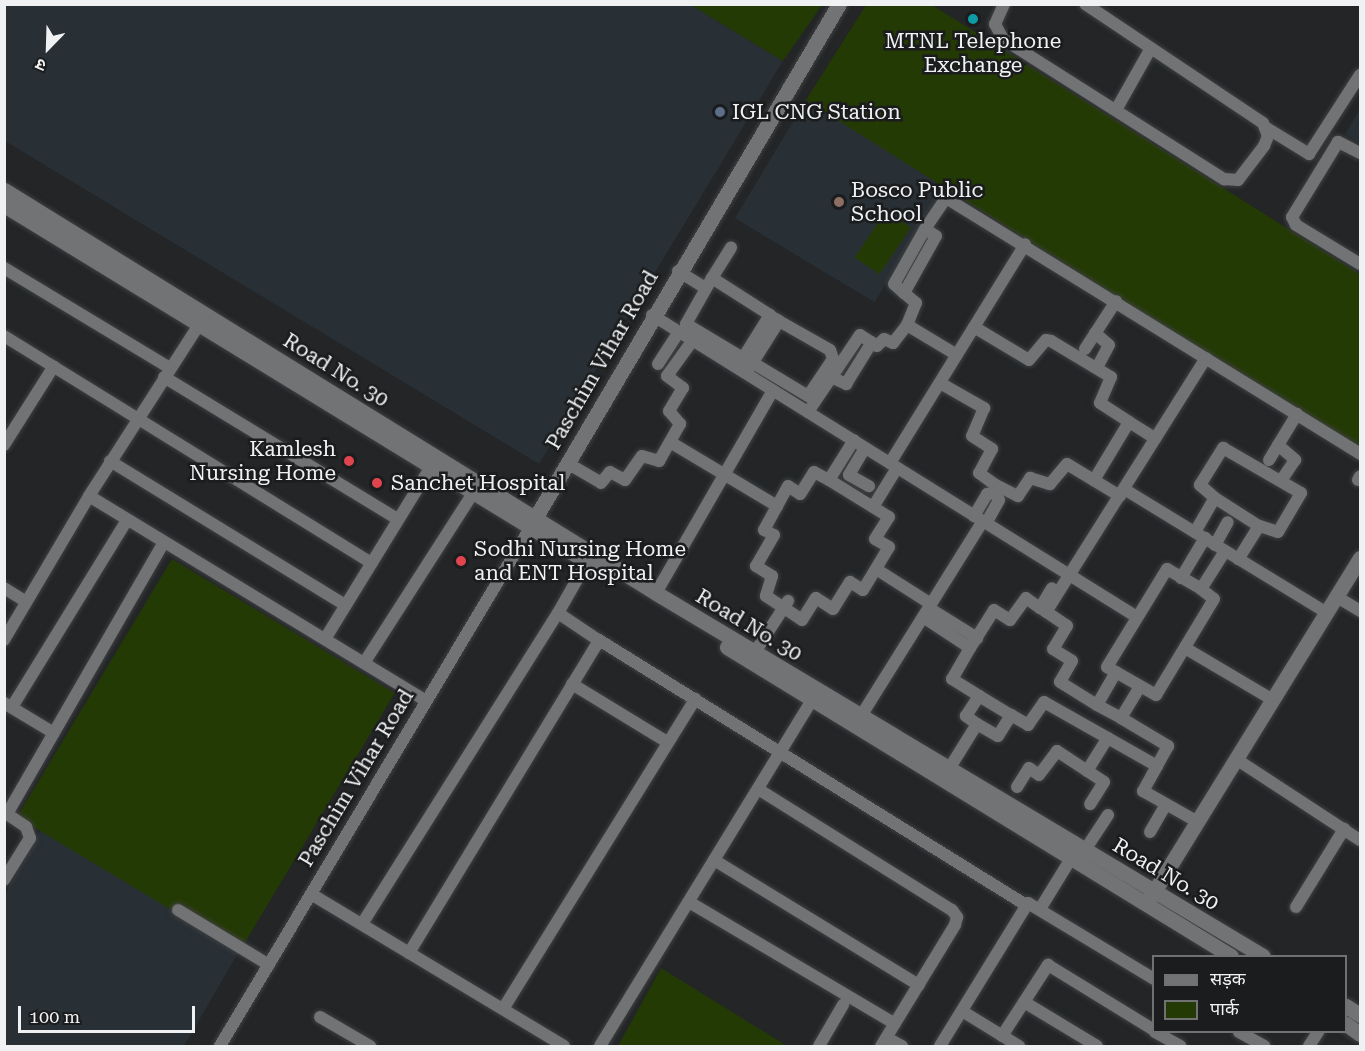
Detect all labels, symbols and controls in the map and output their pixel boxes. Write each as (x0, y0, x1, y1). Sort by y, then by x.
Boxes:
marker: MTNL Telephone Exchange (966, 12, 980, 26)
north arrow (18, 18, 78, 78)
place label: MTNL Telephone Exchange (885, 28, 1061, 78)
text: उ (33, 54, 49, 76)
place label: IGL CNG Station (732, 99, 901, 125)
marker: IGL CNG Station (713, 105, 727, 119)
place label: Bosco Public School (851, 177, 983, 227)
marker: Bosco Public School (832, 195, 846, 209)
street label: Paschim Vihar Road (540, 266, 664, 454)
street label: Road No. 30 (279, 328, 393, 412)
place label: Kamlesh Nursing Home (189, 436, 336, 486)
marker: Kamlesh Nursing Home (340, 452, 358, 470)
place label: Sanchet Hospital (391, 470, 565, 496)
marker: Sanchet Hospital (368, 474, 386, 492)
place label: Sodhi Nursing Home and ENT Hospital (474, 536, 686, 586)
marker: Sodhi Nursing Home and ENT Hospital (452, 552, 470, 570)
street label: Road No. 30 (691, 583, 807, 667)
street label: Paschim Vihar Road (293, 685, 419, 871)
street label: Road No. 30 (1108, 832, 1224, 916)
legend (1152, 955, 1347, 1033)
text: सड़क (1210, 968, 1246, 989)
scale bar (21, 994, 198, 1032)
text: पार्क (1210, 998, 1239, 1019)
text: 100 m (29, 1006, 80, 1027)

